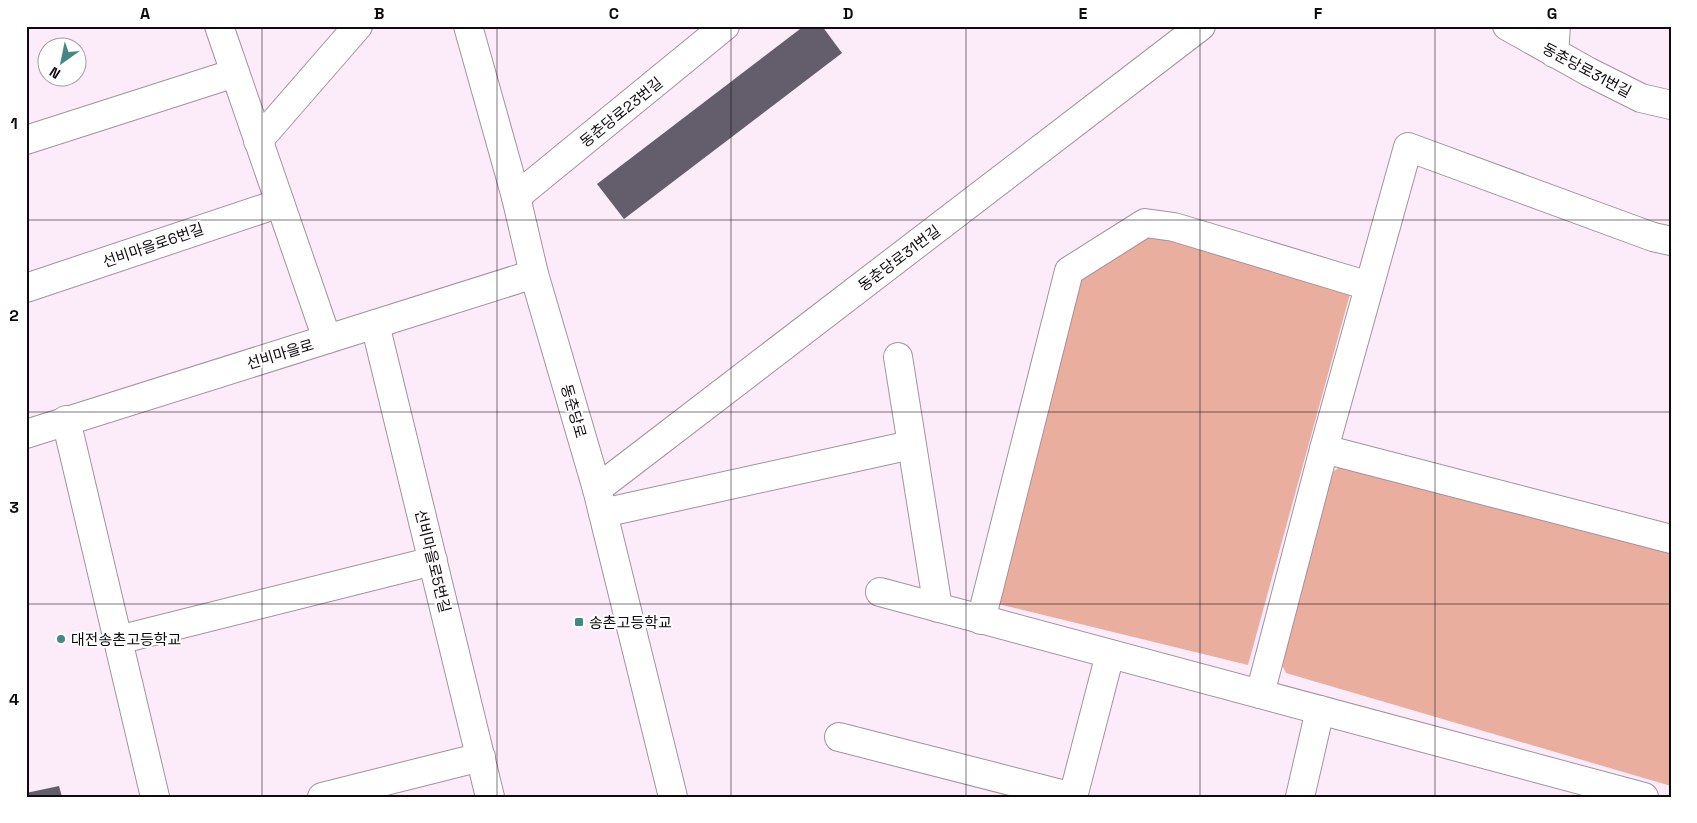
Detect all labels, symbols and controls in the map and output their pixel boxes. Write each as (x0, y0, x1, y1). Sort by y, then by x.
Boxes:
text: A (140, 3, 150, 24)
text: B (374, 3, 384, 24)
text: C (609, 3, 619, 24)
text: D (843, 3, 853, 24)
text: E (1079, 3, 1088, 24)
text: F (1314, 3, 1323, 24)
text: G (1547, 3, 1557, 24)
north arrow (38, 38, 88, 88)
street label: 동춘당로31번길 (1539, 39, 1635, 101)
text: N (46, 63, 64, 83)
street label: 동춘당로23번길 (576, 73, 666, 151)
text: 1 (10, 113, 18, 134)
street label: 선비마을로6번길 (100, 219, 206, 271)
street label: 동춘당로31번길 (854, 221, 944, 295)
text: 2 (9, 305, 19, 326)
street label: 선비마을로 (244, 335, 316, 373)
street label: 동춘당로 (557, 382, 591, 440)
text: 3 (9, 497, 19, 518)
street label: 선비마을로5번길 (411, 507, 455, 615)
place label: 송촌고등학교 (589, 613, 672, 632)
marker: 송촌고등학교 (573, 616, 585, 628)
place label: 대전송촌고등학교 (71, 630, 181, 649)
marker: 대전송촌고등학교 (55, 633, 67, 645)
text: 4 (9, 689, 19, 710)

